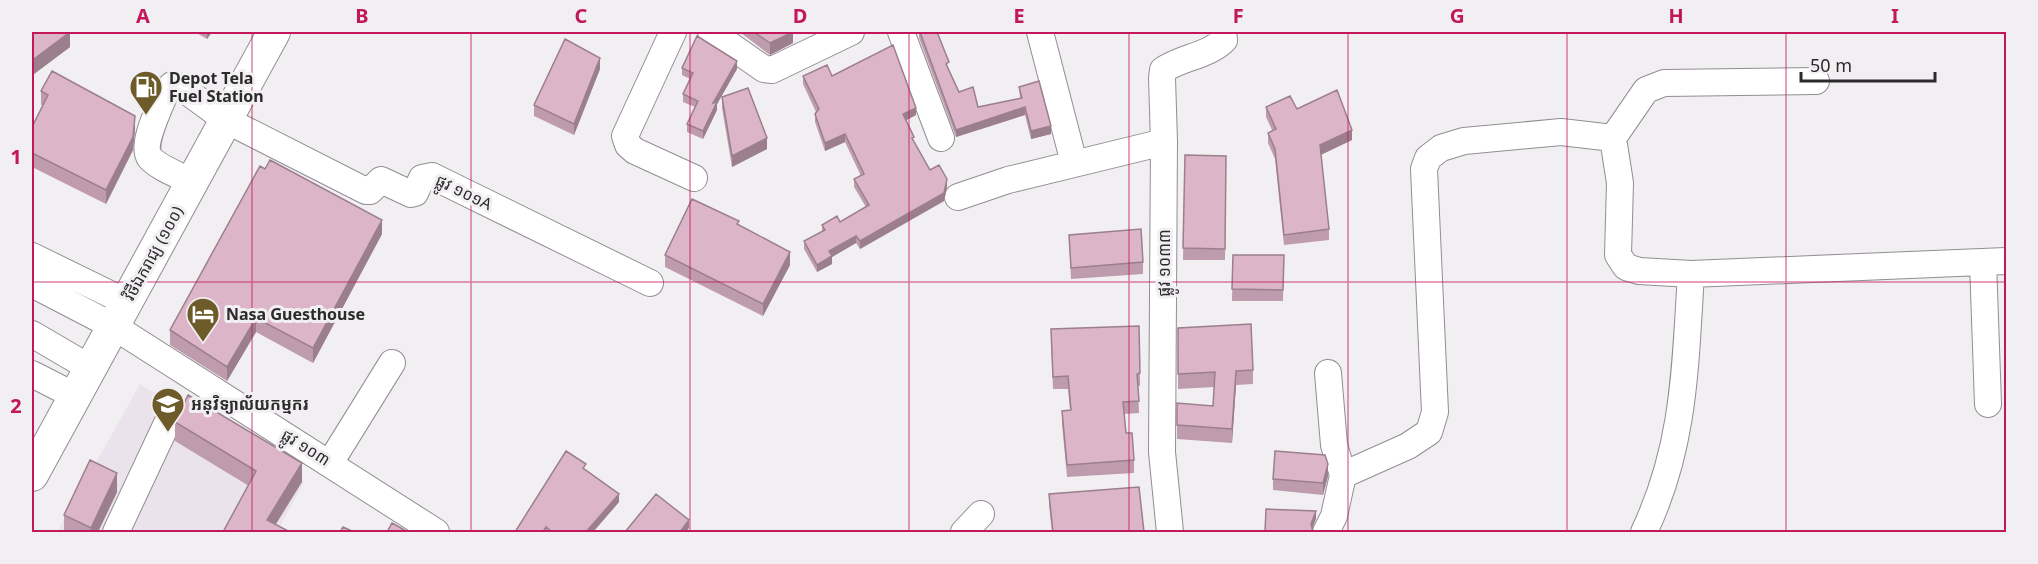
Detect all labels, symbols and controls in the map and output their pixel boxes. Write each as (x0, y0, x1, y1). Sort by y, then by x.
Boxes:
text: A (136, 2, 150, 29)
text: B (355, 2, 369, 29)
text: C (575, 2, 588, 29)
text: D (793, 2, 807, 29)
text: E (1013, 2, 1025, 29)
text: F (1233, 2, 1243, 29)
text: G (1450, 2, 1464, 29)
text: H (1668, 2, 1684, 29)
text: I (1891, 2, 1899, 29)
scale bar (1801, 45, 1934, 83)
text: 50 m (1810, 53, 1852, 77)
place label: Depot Tela Fuel Station (169, 67, 264, 107)
fuel station icon: Depot Tela Fuel Station (128, 69, 164, 116)
text: 1 (10, 143, 22, 170)
street label: ផ្លូវ ១០១A (430, 169, 497, 219)
street label: វិថីឯករាជ្យ (១០០) (118, 202, 188, 305)
street label: ផ្លូវ ១០៣៣ (1153, 229, 1179, 297)
hotel icon: Nasa Guesthouse (185, 296, 221, 343)
place label: Nasa Guesthouse (226, 303, 365, 325)
school or university icon: អនុវិទ្យាល័យកម្មករ (150, 386, 186, 433)
text: 2 (10, 392, 22, 419)
place label: អនុវិទ្យាល័យកម្មករ (191, 393, 309, 415)
street label: ផ្លូវ ១០៣ (275, 423, 335, 474)

